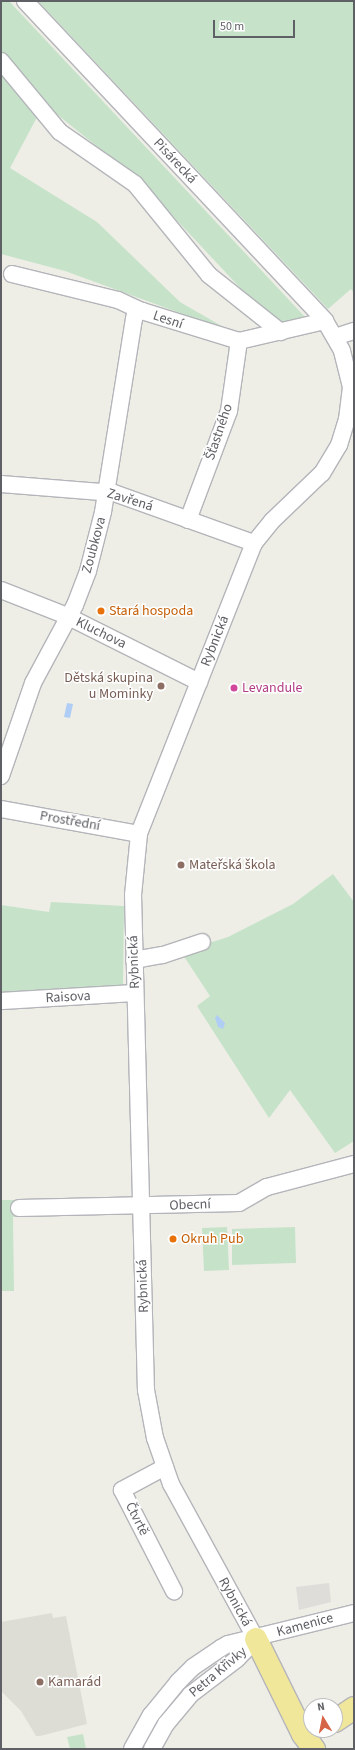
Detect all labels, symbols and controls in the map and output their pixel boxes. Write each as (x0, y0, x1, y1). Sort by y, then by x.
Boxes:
scale bar (215, 12, 297, 38)
text: 50 m (220, 18, 244, 35)
street label: Pisárecká (150, 135, 200, 187)
street label: Lesní (151, 307, 185, 333)
street label: Šťastného (201, 401, 237, 463)
street label: Zavřená (105, 485, 155, 515)
street label: Zoubkova (78, 515, 110, 575)
place label: Stará hospoda (109, 603, 193, 619)
marker: Stará hospoda (96, 606, 106, 616)
street label: Rybnická (197, 613, 233, 669)
street label: Kluchova (73, 614, 129, 652)
place label: Dětská skupina u Mominky (64, 670, 153, 702)
place label: Levandule (242, 680, 303, 696)
marker: Dětská skupina u Mominky (156, 681, 166, 691)
marker: Levandule (229, 683, 239, 693)
street label: Prostřední (38, 807, 102, 835)
place label: Mateřská škola (189, 857, 276, 873)
marker: Mateřská škola (176, 860, 186, 870)
street label: Rybnická (125, 935, 143, 989)
street label: Raisova (45, 987, 91, 1007)
street label: Obecní (169, 1196, 211, 1214)
place label: Okruh Pub (181, 1231, 243, 1247)
marker: Okruh Pub (168, 1234, 178, 1244)
street label: Rybnická (134, 1259, 152, 1313)
street label: Čtvrtě (122, 1499, 152, 1539)
street label: Rybnická (215, 1574, 255, 1630)
street label: Kamenice (275, 1609, 335, 1641)
street label: Petra Křivky (186, 1643, 250, 1701)
place label: Kamarád (48, 1674, 101, 1690)
marker: Kamarád (35, 1677, 45, 1687)
north arrow (303, 1698, 343, 1738)
text: N (316, 1699, 326, 1715)

